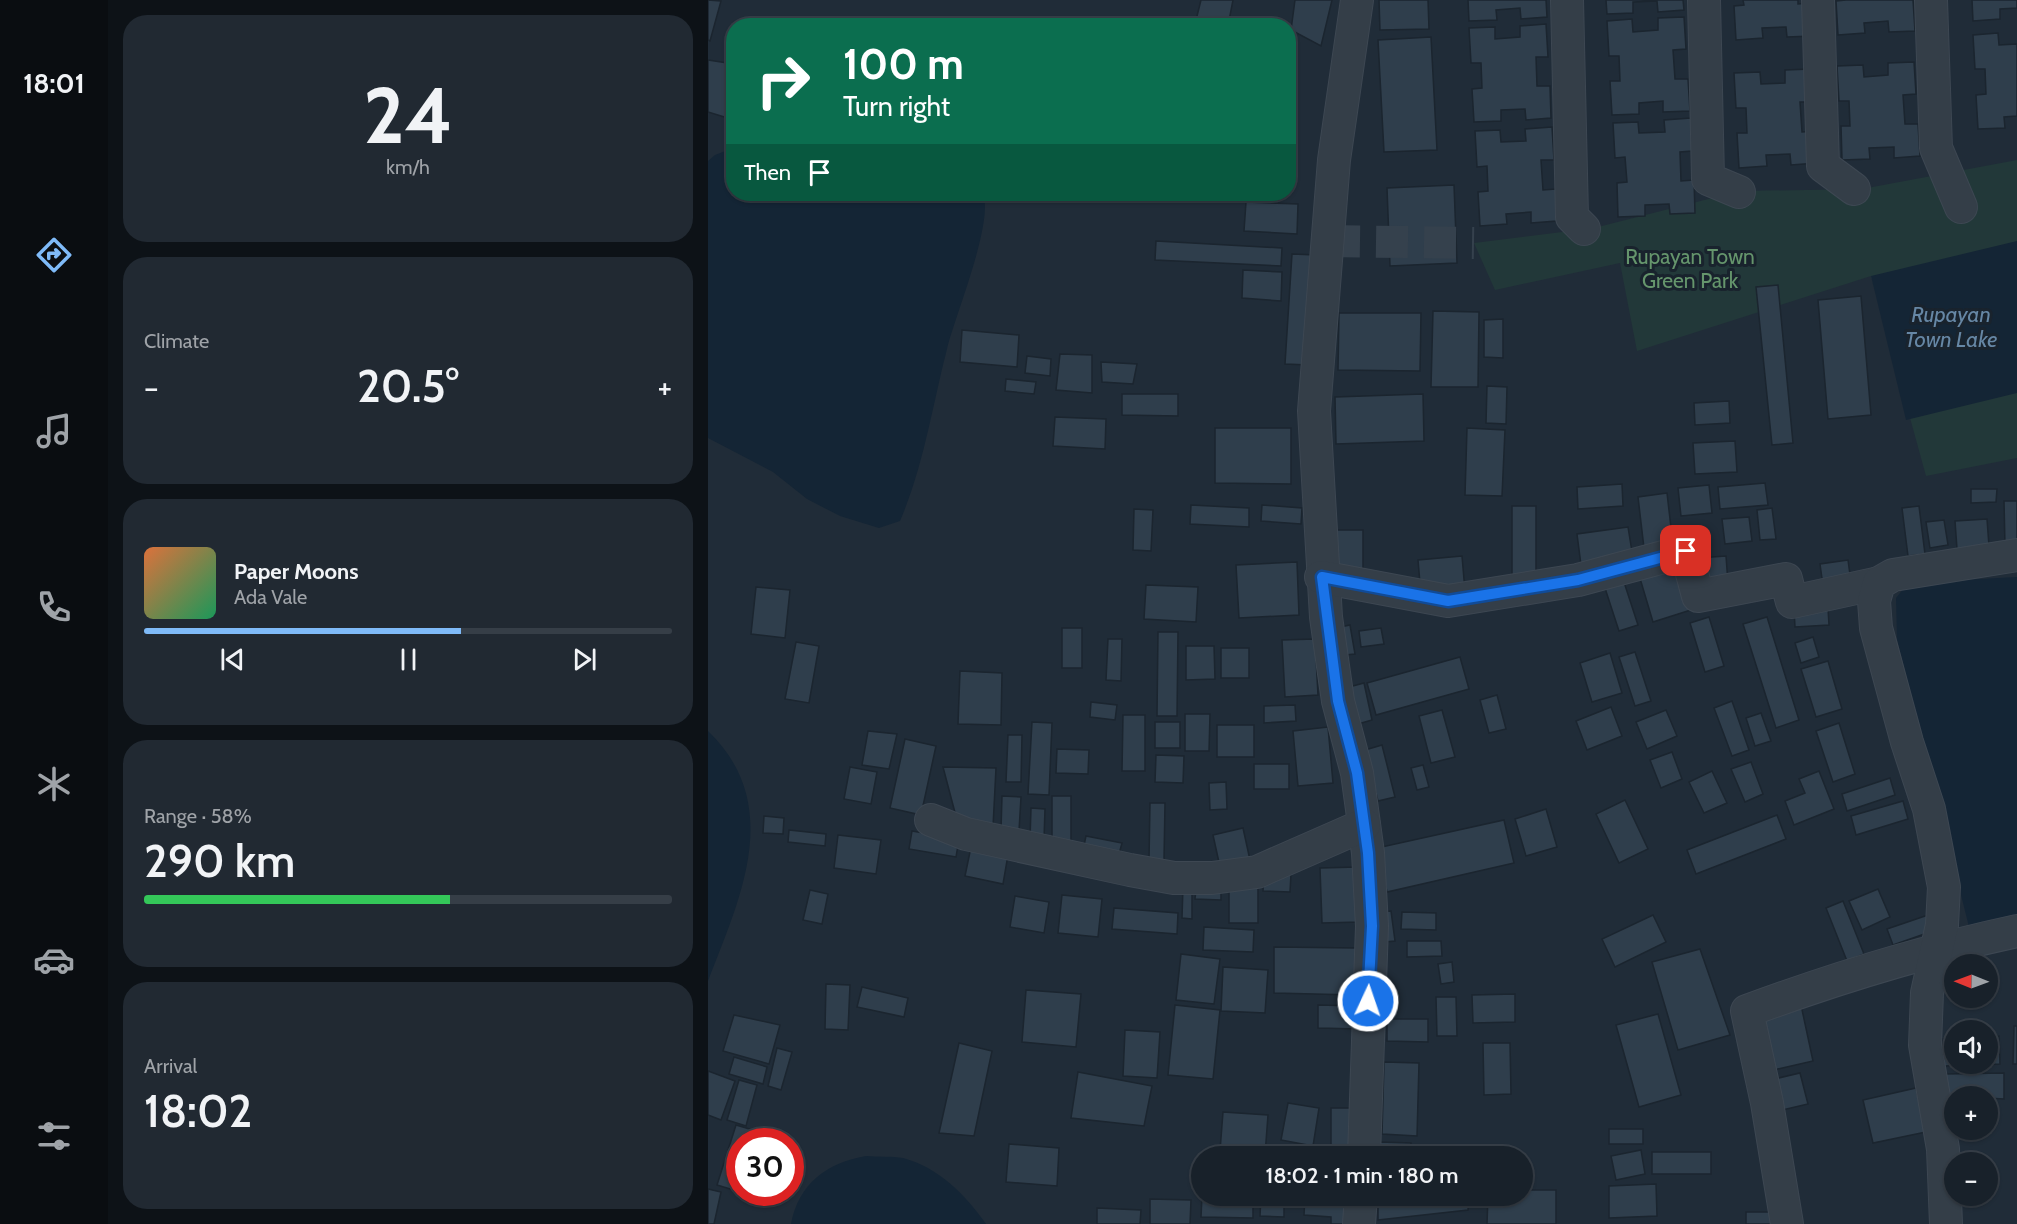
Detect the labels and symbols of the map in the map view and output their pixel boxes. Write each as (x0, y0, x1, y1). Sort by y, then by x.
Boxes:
park label: Rupayan Town Green Park (1625, 244, 1755, 293)
water label: Rupayan Town Lake (1905, 301, 1997, 353)
pin (1660, 525, 1711, 576)
north arrow (1944, 954, 1998, 1008)
position arrow (1336, 969, 1400, 1033)
speed limit sign: 30 (726, 1128, 804, 1206)

